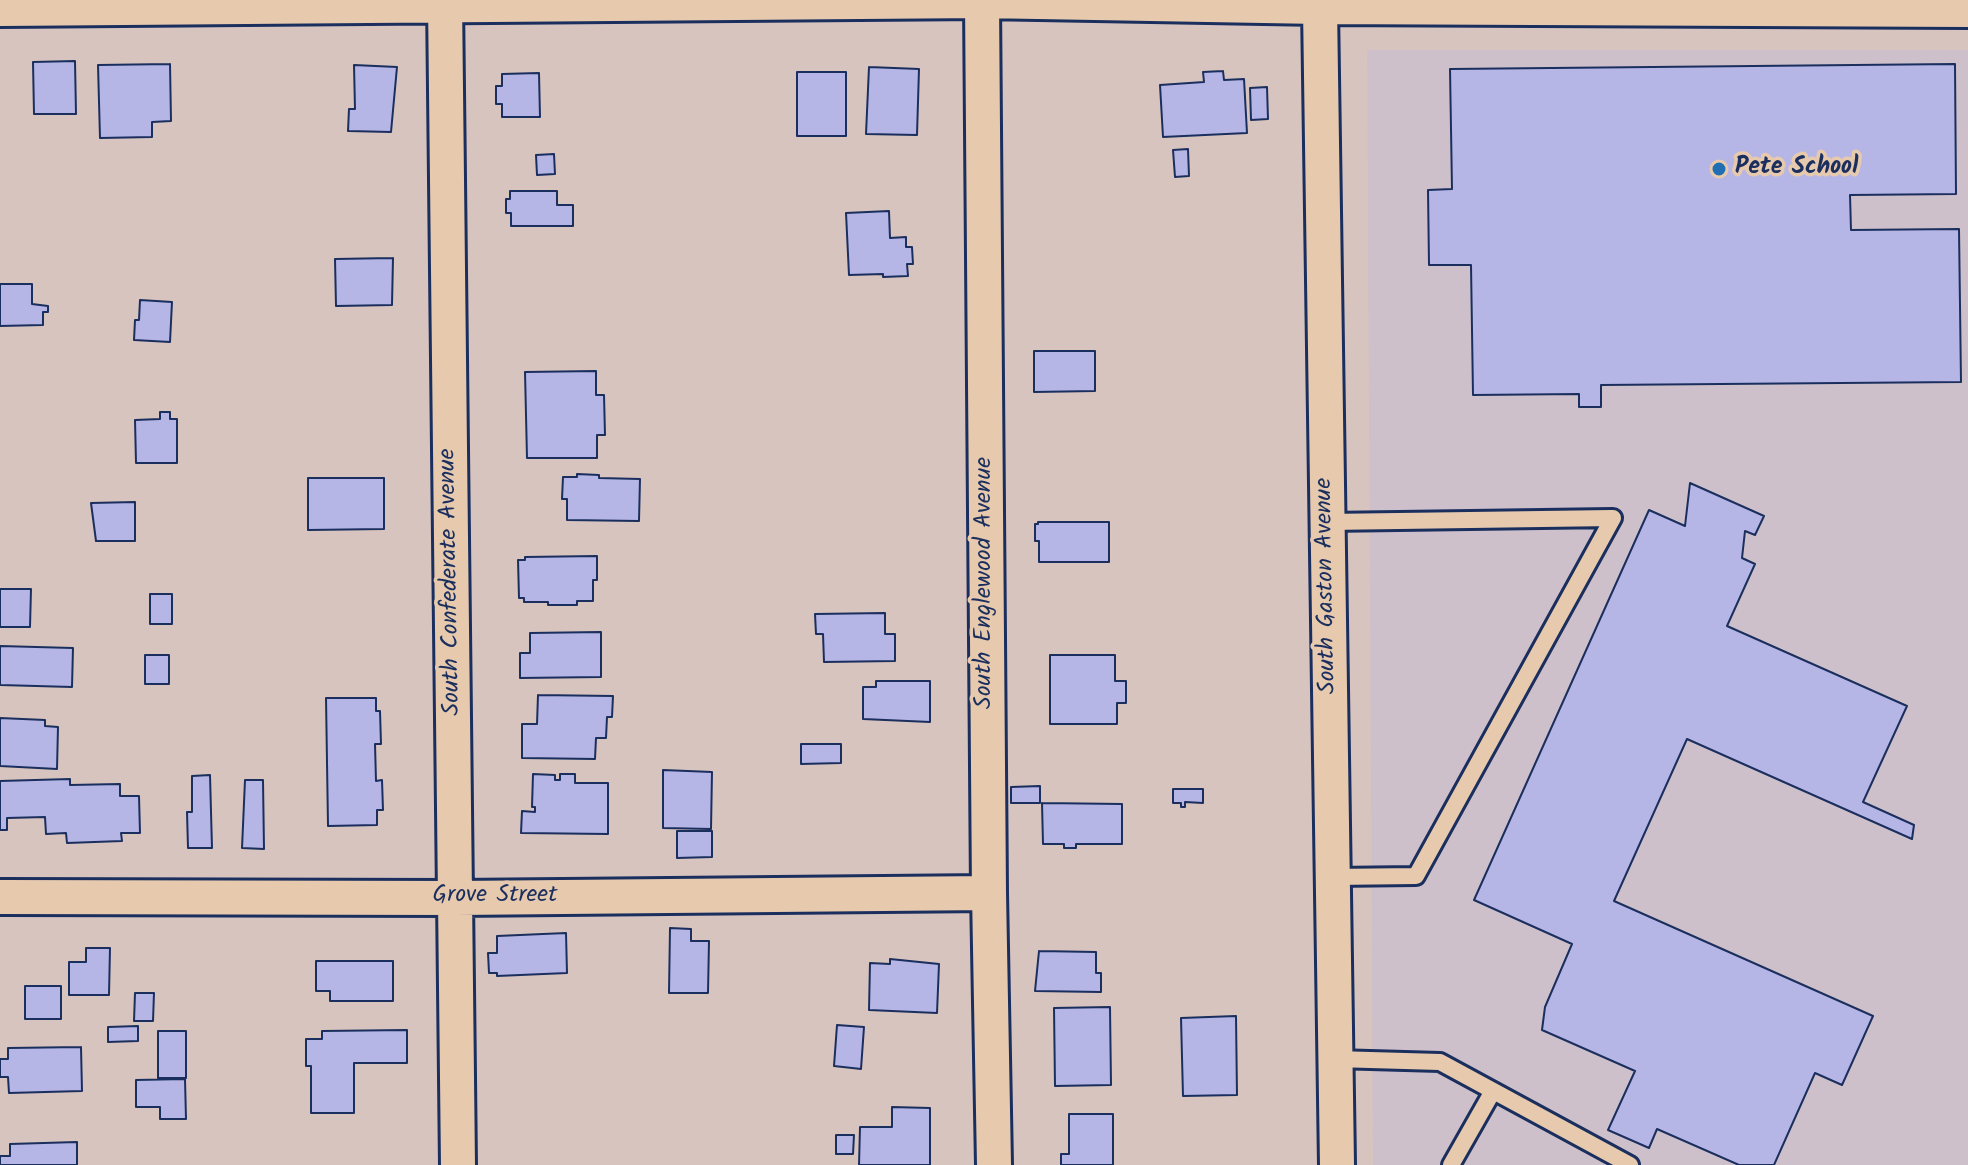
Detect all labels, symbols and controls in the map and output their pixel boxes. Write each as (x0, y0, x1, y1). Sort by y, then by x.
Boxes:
place label: Pete School (1735, 155, 1858, 183)
marker: Pete School (1710, 160, 1728, 178)
street label: South Confederate Avenue (435, 448, 469, 716)
street label: South Englewood Avenue (972, 457, 1000, 709)
street label: South Gaston Avenue (1312, 478, 1344, 694)
street label: Grove Street (433, 883, 557, 911)

